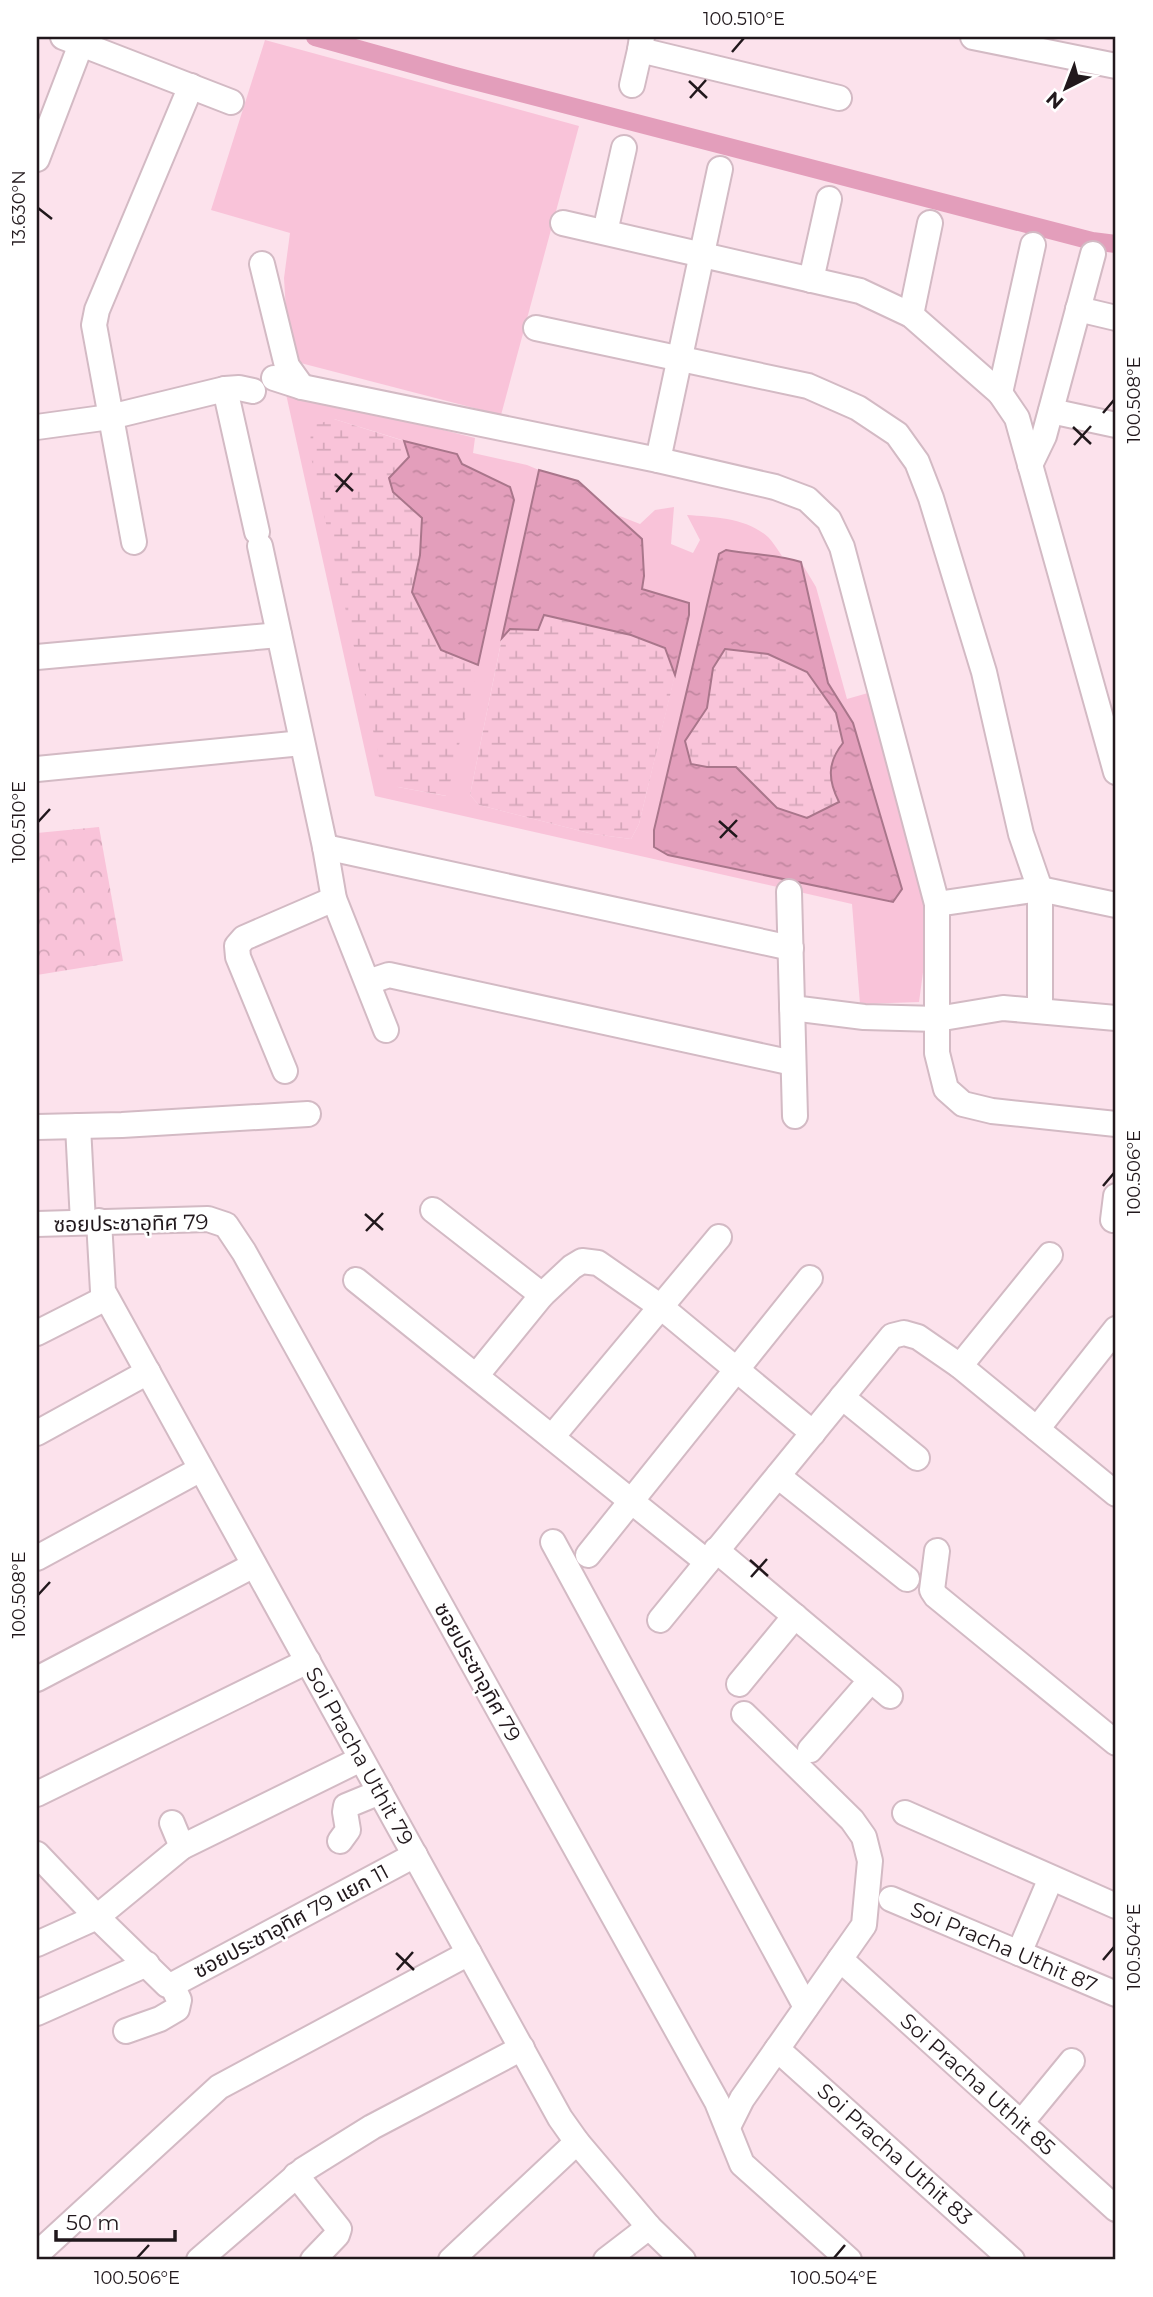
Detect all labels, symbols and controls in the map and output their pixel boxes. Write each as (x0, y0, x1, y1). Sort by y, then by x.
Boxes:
text: 100.510°E (703, 8, 785, 30)
north arrow (1030, 52, 1100, 122)
text: N (1042, 87, 1068, 114)
text: 13.630°N (8, 170, 30, 246)
text: 100.508°E (1123, 356, 1145, 444)
text: 100.510°E (8, 781, 30, 863)
text: 100.506°E (1123, 1130, 1145, 1216)
street label: ซอยประชาอุทิศ 79 (53, 1209, 209, 1238)
text: 100.508°E (8, 1551, 30, 1639)
street label: ซอยประชาอุทิศ 79 (429, 1598, 527, 1746)
street label: Soi Pracha Uthit 79 (301, 1663, 419, 1849)
street label: ซอยประชาอุทิศ 79 แยก 11 (189, 1859, 393, 1984)
street label: Soi Pracha Uthit 87 (907, 1896, 1101, 1998)
text: 100.504°E (1123, 1904, 1145, 1991)
street label: Soi Pracha Uthit 85 (895, 2008, 1061, 2160)
street label: Soi Pracha Uthit 83 (812, 2078, 978, 2230)
scale bar (56, 2199, 175, 2243)
text: 50 m (66, 2210, 120, 2235)
text: 100.506°E (94, 2267, 180, 2289)
text: 100.504°E (791, 2267, 878, 2289)

